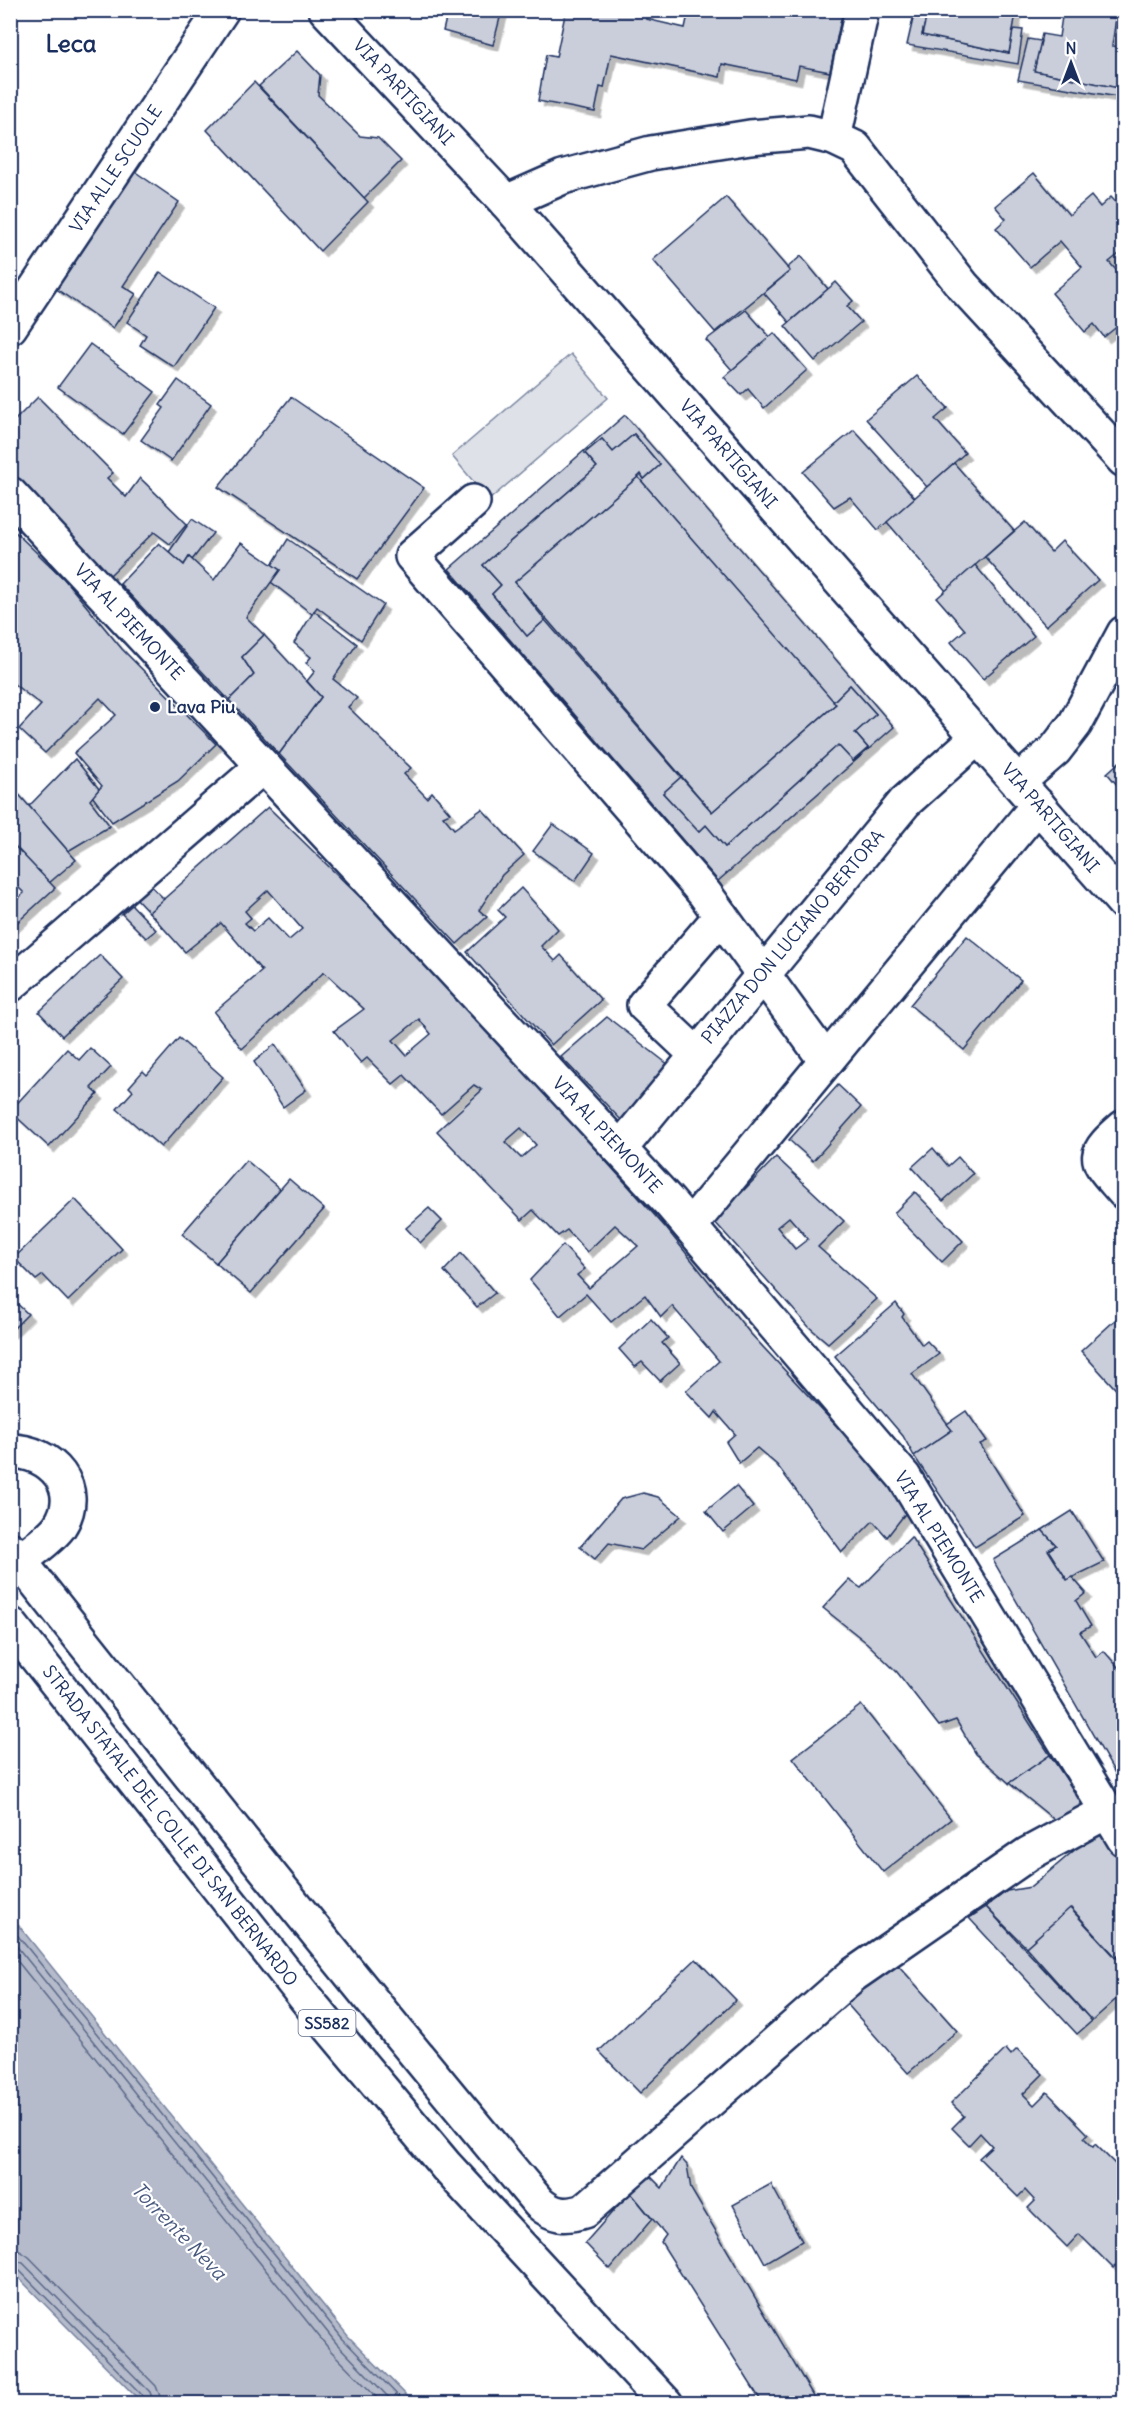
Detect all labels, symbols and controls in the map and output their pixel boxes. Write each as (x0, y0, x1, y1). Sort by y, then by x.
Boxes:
district label: Leca (46, 28, 97, 58)
north arrow (1041, 33, 1101, 93)
street label: VIA PARTIGIANI (348, 34, 459, 150)
text: N (1065, 38, 1077, 58)
street label: VIA ALLE SCUOLE (64, 100, 167, 237)
street label: VIA PARTIGIANI (675, 394, 782, 513)
street label: VIA AL PIEMONTE (70, 559, 189, 685)
place label: Lava Piu (167, 695, 236, 718)
marker: Lava Piu (148, 700, 162, 714)
street label: VIA PARTIGIANI (997, 758, 1104, 877)
street label: PIAZZA DON LUCIANO BERTORA (696, 825, 889, 1048)
street label: VIA AL PIEMONTE (548, 1072, 667, 1198)
street label: VIA AL PIEMONTE (890, 1467, 989, 1607)
street label: STRADA STATALE DEL COLLE DI SAN BERNARDO (38, 1660, 303, 1991)
road number: SS582 (298, 2010, 356, 2036)
water label: Torrente Neva (127, 2177, 233, 2286)

